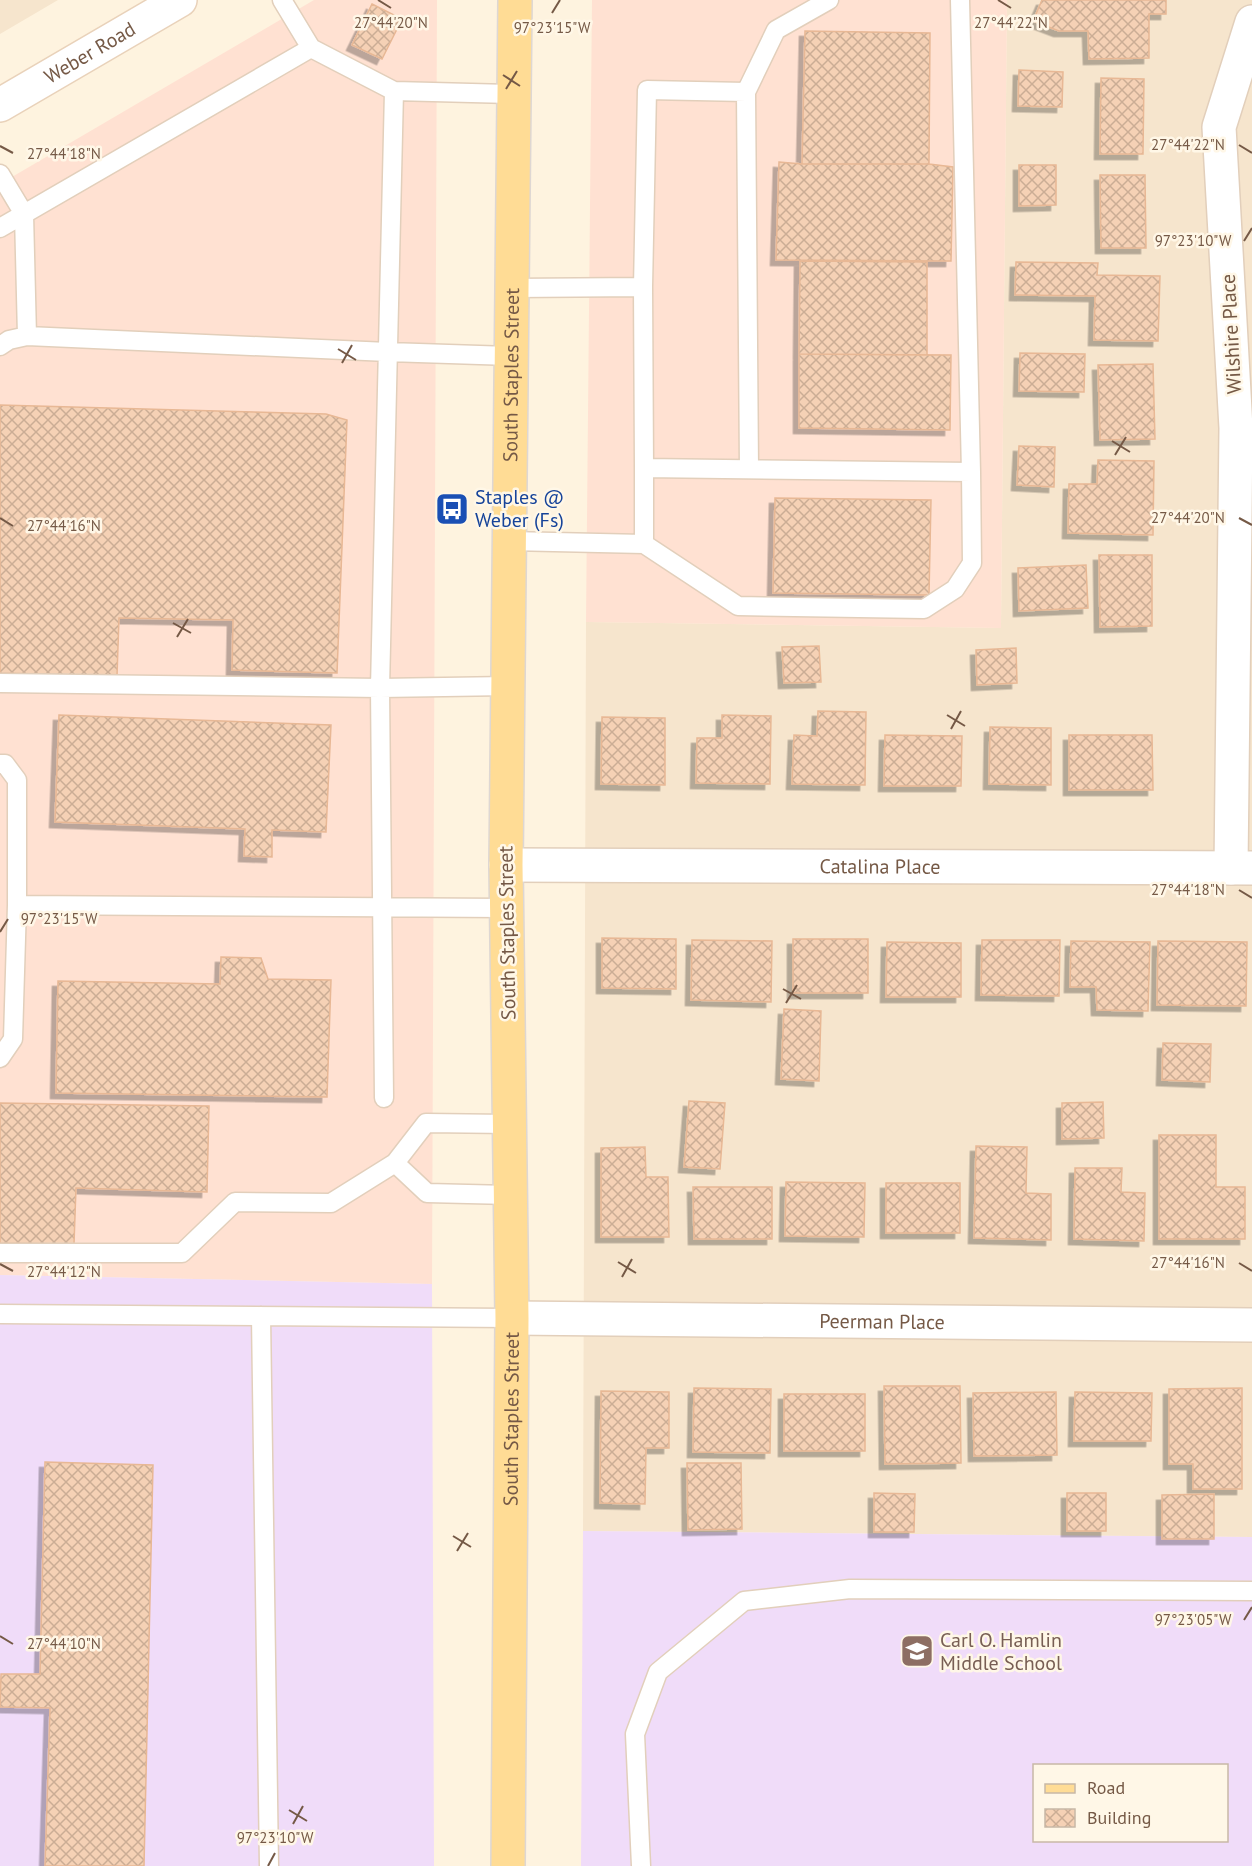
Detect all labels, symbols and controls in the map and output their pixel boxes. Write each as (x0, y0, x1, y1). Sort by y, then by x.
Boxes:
text: 27°44'20"N (354, 13, 428, 32)
text: 27°44'22"N (974, 13, 1048, 32)
street label: Weber Road (39, 16, 140, 89)
text: 97°23'15"W (514, 18, 591, 37)
text: 27°44'22"N (1151, 135, 1225, 154)
text: 27°44'18"N (27, 144, 101, 163)
text: 97°23'10"W (1155, 231, 1232, 250)
street label: Wilshire Place (1215, 273, 1247, 395)
street label: South Staples Street (497, 288, 525, 462)
place label: Staples @ Weber (Fs) (475, 484, 564, 533)
bus stop icon: Staples @ Weber (Fs) (434, 491, 470, 527)
text: 27°44'20"N (1151, 508, 1225, 527)
text: 27°44'16"N (27, 516, 101, 535)
street label: South Staples Street (492, 845, 522, 1020)
street label: Catalina Place (820, 853, 940, 880)
text: 27°44'18"N (1151, 880, 1225, 899)
text: 97°23'15"W (21, 909, 98, 928)
text: 27°44'16"N (1151, 1253, 1225, 1272)
text: 27°44'12"N (27, 1262, 101, 1281)
street label: Peerman Place (819, 1308, 945, 1335)
street label: South Staples Street (498, 1332, 525, 1506)
text: 97°23'05"W (1155, 1610, 1232, 1629)
place label: Carl O. Hamlin Middle School (940, 1627, 1062, 1676)
school or university icon: Carl O. Hamlin Middle School (899, 1633, 935, 1669)
text: 27°44'10"N (27, 1634, 101, 1653)
legend (1033, 1764, 1228, 1842)
text: Road (1087, 1776, 1125, 1799)
text: Building (1087, 1806, 1151, 1829)
text: 97°23'10"W (237, 1828, 314, 1847)

